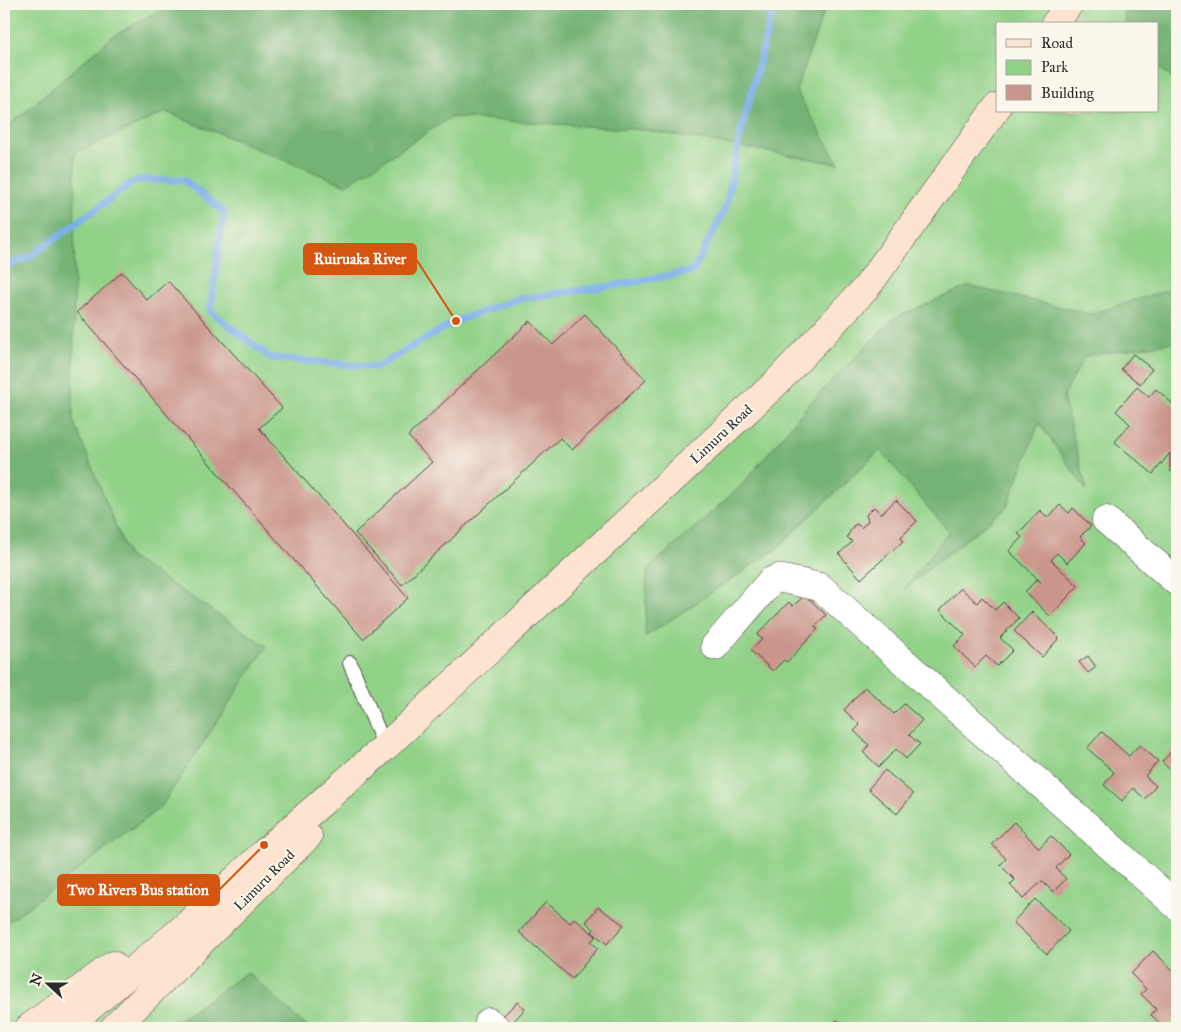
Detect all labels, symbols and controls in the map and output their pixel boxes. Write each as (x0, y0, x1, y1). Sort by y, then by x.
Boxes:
legend (996, 22, 1158, 112)
text: Road (1041, 34, 1073, 52)
text: Park (1041, 58, 1068, 76)
text: Building (1041, 84, 1095, 102)
callout: Ruiruaka River (304, 244, 416, 274)
text: Ruiruaka River (314, 250, 407, 268)
street label: Limuru Road (687, 401, 756, 468)
street label: Limuru Road (230, 846, 298, 914)
callout: Two Rivers Bus station (58, 875, 219, 905)
text: Two Rivers Bus station (66, 881, 210, 899)
north arrow (22, 960, 72, 1010)
text: N (26, 971, 46, 988)

